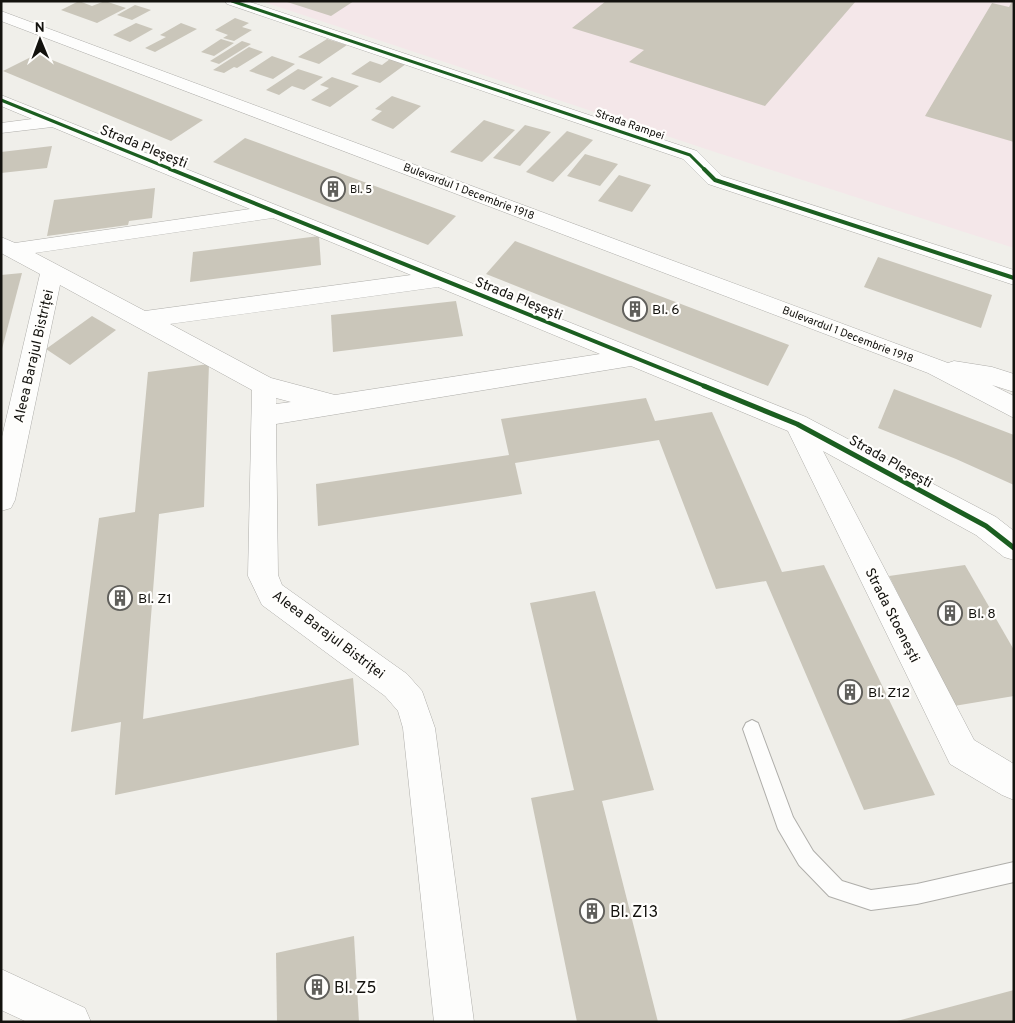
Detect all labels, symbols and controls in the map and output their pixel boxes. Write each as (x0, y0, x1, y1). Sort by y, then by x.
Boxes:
north arrow (15, 15, 65, 65)
text: N (35, 20, 45, 37)
street label: Strada Rampei (593, 107, 666, 143)
street label: Strada Pleșești (97, 122, 190, 173)
street label: Bulevardul 1 Decembrie 1918 (401, 160, 536, 223)
building icon: Bl. 5 (320, 176, 346, 202)
place label: Bl. 5 (350, 183, 372, 197)
street label: Strada Pleșești (472, 274, 565, 325)
street label: Aleea Barajul Bistriței (11, 288, 58, 425)
building icon: Bl. 6 (622, 296, 648, 322)
place label: Bl. 6 (652, 302, 680, 319)
street label: Bulevardul 1 Decembrie 1918 (780, 303, 915, 366)
street label: Strada Pleșești (846, 432, 935, 492)
street label: Strada Stoenești (861, 566, 923, 666)
building icon: Bl. Z1 (107, 585, 133, 611)
street label: Aleea Barajul Bistriței (269, 587, 388, 683)
place label: Bl. Z1 (138, 591, 172, 608)
building icon: Bl. 8 (937, 600, 963, 626)
place label: Bl. 8 (968, 606, 996, 623)
building icon: Bl. Z12 (837, 679, 863, 705)
place label: Bl. Z12 (868, 685, 910, 702)
building icon: Bl. Z13 (579, 898, 605, 924)
place label: Bl. Z13 (610, 903, 658, 923)
building icon: Bl. Z5 (304, 974, 330, 1000)
place label: Bl. Z5 (334, 979, 376, 999)

